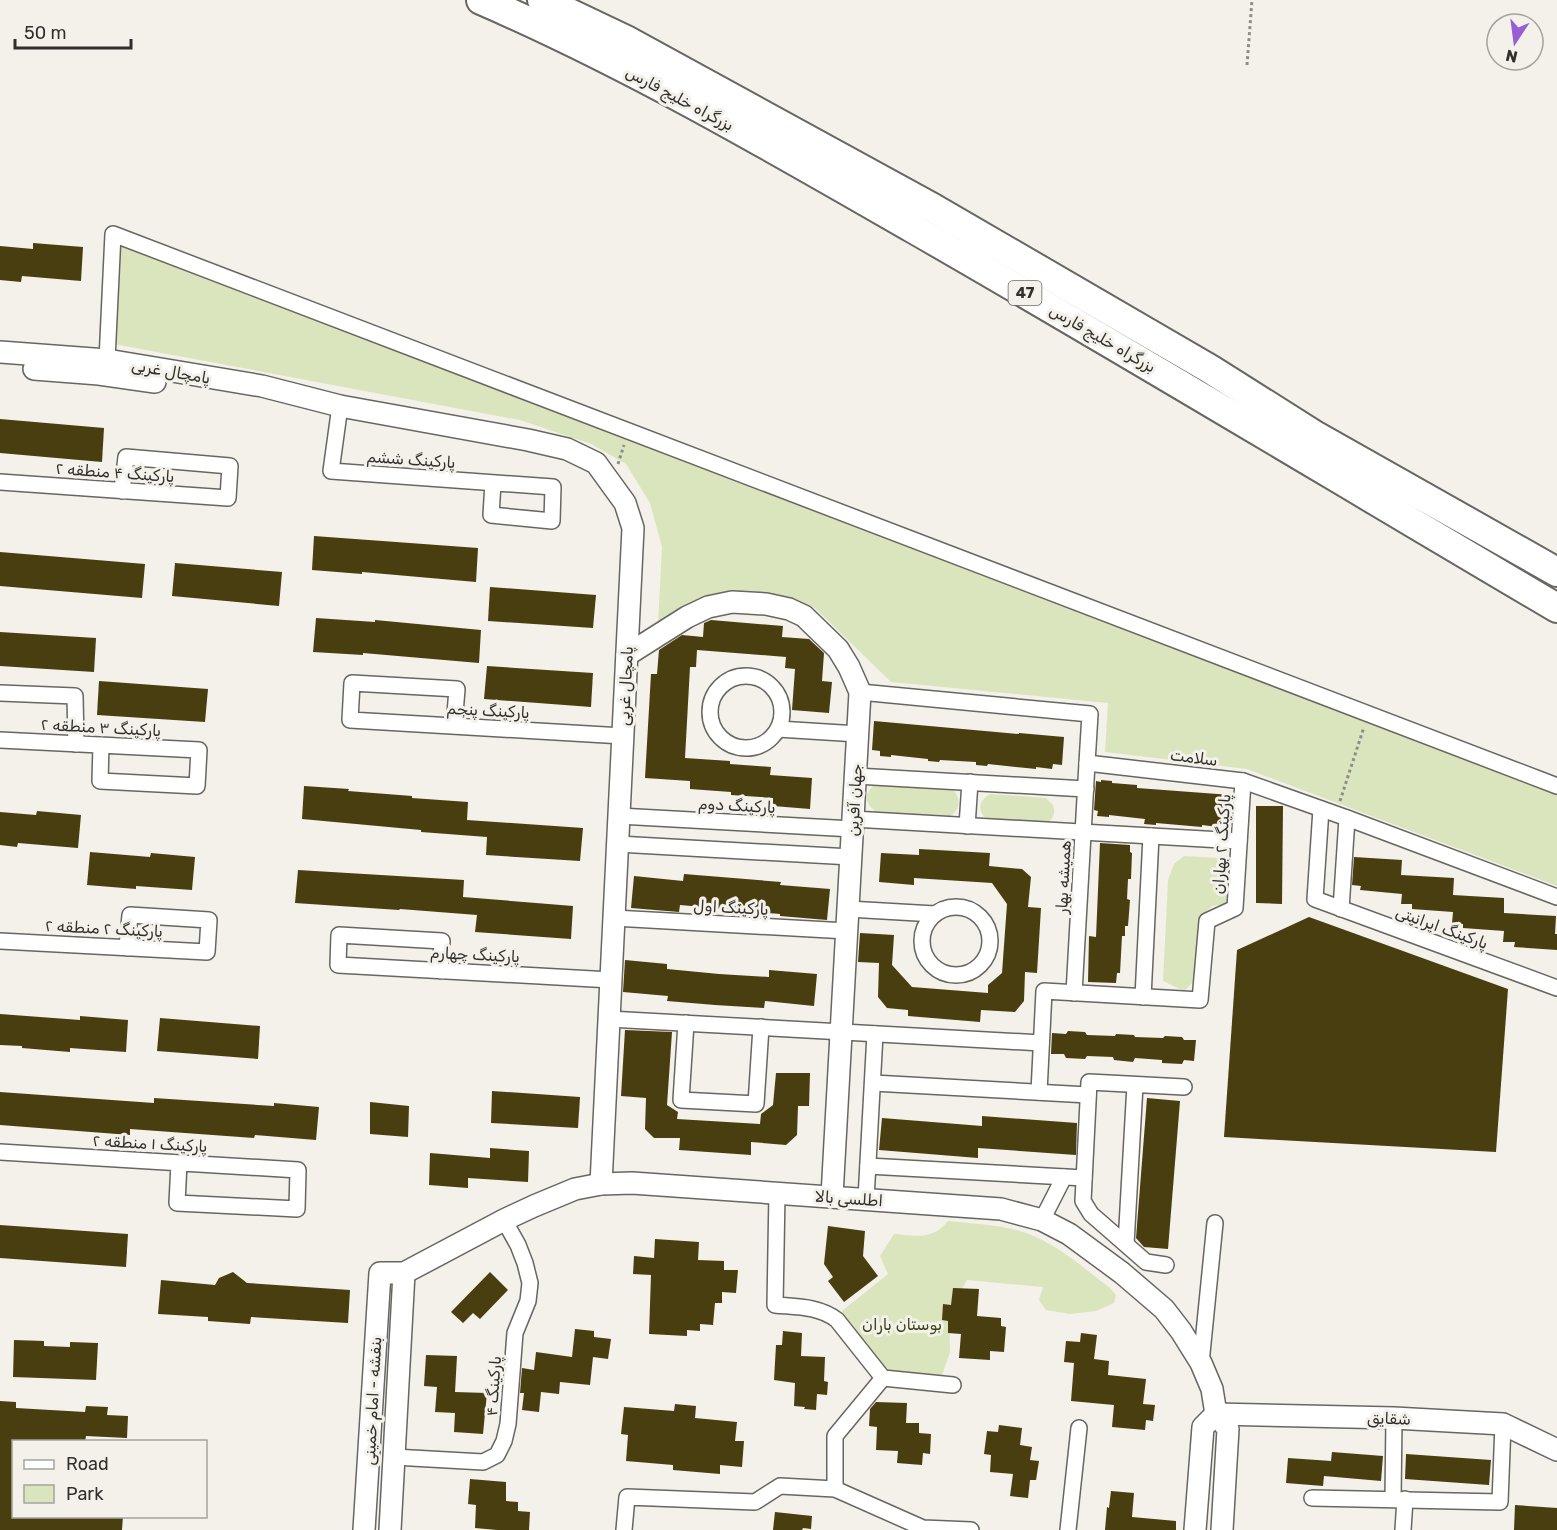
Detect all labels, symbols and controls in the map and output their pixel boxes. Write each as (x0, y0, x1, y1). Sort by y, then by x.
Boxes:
scale bar (15, 12, 130, 50)
north arrow (1485, 12, 1545, 72)
text: 50 m (24, 22, 67, 44)
text: N (1504, 46, 1519, 67)
street label: بزرگراه خلیج فارس (622, 62, 737, 137)
road number: 47 (1008, 281, 1042, 305)
street label: بزرگراه خلیج فارس (1045, 300, 1159, 378)
street label: پامچال غربی (130, 355, 212, 389)
street label: پارکینگ ششم (366, 447, 456, 473)
street label: پارکینگ ۴ منطقه ۲ (55, 459, 175, 487)
street label: پامچال غربی (614, 646, 638, 726)
street label: پارکینگ پنجم (446, 699, 530, 723)
street label: پارکینگ ۳ منطقه ۲ (40, 715, 162, 741)
street label: سلامت (1169, 745, 1219, 770)
street label: جهان آفرین (843, 763, 867, 837)
street label: پارکینگ ۲ بهاران (1209, 793, 1235, 895)
street label: پارکینگ دوم (698, 794, 776, 818)
street label: همیشه بهار (1052, 840, 1076, 915)
street label: پارکینگ اول (693, 896, 769, 920)
street label: پارکینگ ایرانیتی (1393, 902, 1491, 954)
street label: پارکینگ ۲ منطقه ۲ (45, 916, 163, 942)
street label: پارکینگ چهارم (430, 943, 520, 967)
street label: پارکینگ ۱ منطقه ۲ (92, 1131, 208, 1157)
street label: اطلسی بالا (814, 1187, 884, 1210)
park label: بوستان باران (862, 1315, 942, 1335)
street label: بنفشه - امام خمینی (360, 1336, 386, 1466)
street label: پارکینگ ۴ (482, 1355, 506, 1417)
street label: شقایق (1367, 1408, 1411, 1430)
legend (12, 1440, 207, 1518)
text: Road (66, 1453, 109, 1475)
text: Park (66, 1483, 104, 1505)

